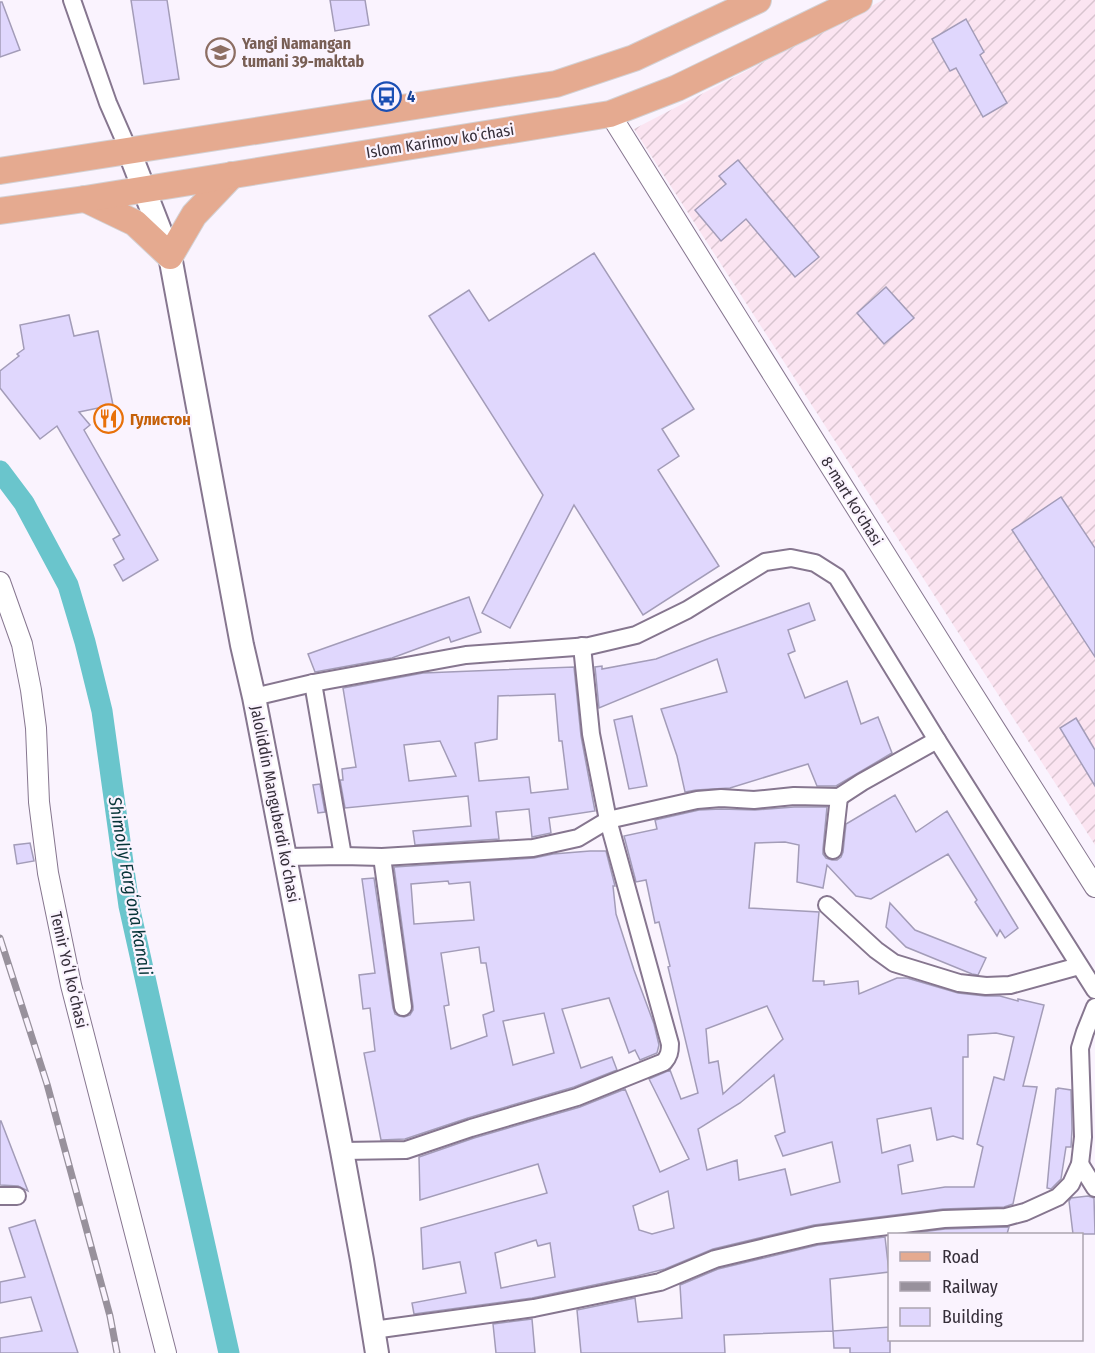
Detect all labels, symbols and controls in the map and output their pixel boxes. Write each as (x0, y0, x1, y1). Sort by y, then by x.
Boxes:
place label: Yangi Namangan tumani 39-maktab (241, 34, 364, 71)
school or university icon: Yangi Namangan tumani 39-maktab (205, 36, 237, 68)
bus stop icon: 4 (370, 80, 402, 112)
place label: 4 (407, 87, 415, 106)
street label: Islom Karimov koʻchasi (365, 120, 515, 162)
restaurant icon: Гулистон (93, 403, 125, 435)
place label: Гулистон (130, 410, 191, 429)
street label: 8-mart ko'chasi (817, 453, 887, 549)
street label: Jaloliddin Manguberdi koʻchasi (247, 704, 303, 904)
water label: Shimoliy Fargʻona kanali (103, 794, 157, 977)
street label: Temir Yoʻl koʻchasi (46, 910, 92, 1030)
legend (888, 1233, 1083, 1341)
text: Road (942, 1246, 979, 1268)
text: Railway (942, 1276, 998, 1298)
text: Building (942, 1306, 1003, 1328)

